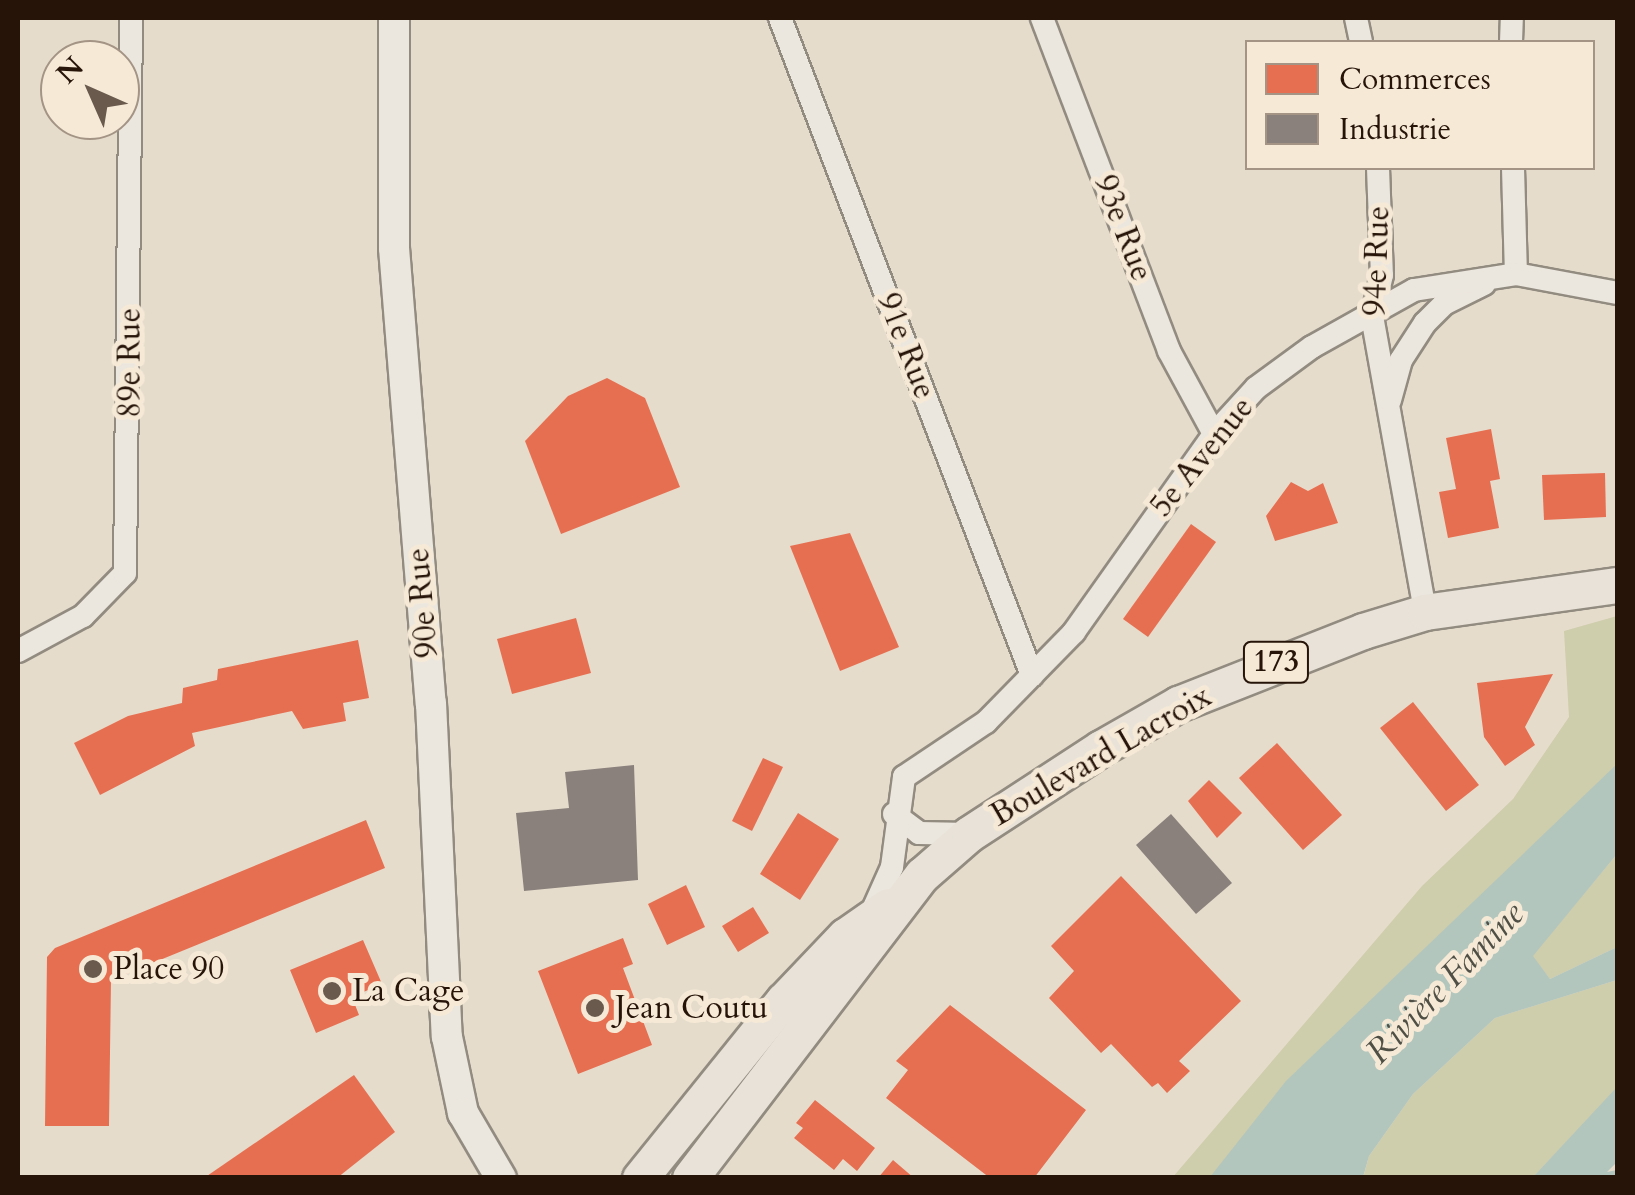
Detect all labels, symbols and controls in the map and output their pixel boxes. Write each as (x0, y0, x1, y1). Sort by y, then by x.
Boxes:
north arrow (40, 40, 140, 140)
legend (1245, 40, 1595, 170)
text: N (48, 48, 92, 92)
text: Commerces (1339, 59, 1491, 100)
text: Industrie (1339, 109, 1451, 150)
street label: 93e Rue (1085, 170, 1161, 286)
street label: 94e Rue (1356, 205, 1398, 317)
street label: 91e Rue (868, 288, 944, 404)
street label: 89e Rue (111, 308, 149, 418)
street label: 5e Avenue (1142, 389, 1262, 525)
street label: 90e Rue (399, 546, 447, 660)
road number: 173 (1241, 637, 1311, 687)
street label: Boulevard Lacroix (984, 677, 1218, 835)
water label: Rivière Famine (1357, 893, 1533, 1073)
place label: Place 90 (113, 950, 224, 988)
marker: Place 90 (82, 958, 104, 980)
place label: La Cage (352, 972, 465, 1010)
marker: La Cage (321, 980, 343, 1002)
place label: Jean Coutu (615, 989, 768, 1027)
marker: Jean Coutu (584, 997, 606, 1019)

